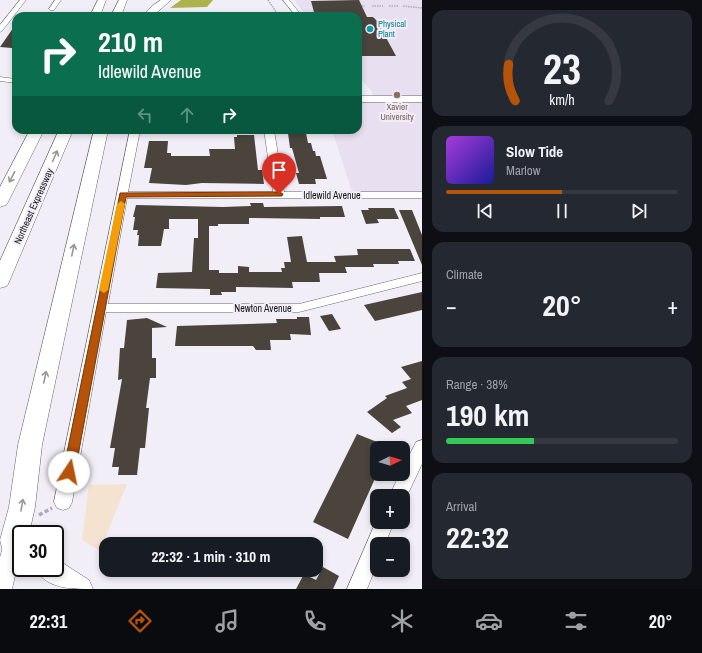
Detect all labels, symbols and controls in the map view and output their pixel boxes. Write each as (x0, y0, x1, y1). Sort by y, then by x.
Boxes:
place label: Physical Plant (378, 18, 406, 40)
text: 210 m (98, 23, 163, 61)
marker: Physical Plant (365, 24, 375, 34)
icon: right (32, 28, 84, 80)
text: 23 (543, 41, 581, 97)
text: Idlewild Avenue (98, 59, 201, 84)
text: km/h (549, 89, 575, 108)
marker: Xavier University (392, 90, 402, 100)
place label: Xavier University (380, 101, 414, 123)
icon: left (134, 104, 156, 126)
icon: ahead (176, 104, 198, 126)
icon: right (218, 104, 240, 126)
text: Slow Tide (506, 141, 563, 162)
one-way arrow (52, 150, 59, 162)
pin (262, 153, 296, 194)
icon: arrive (268, 159, 290, 181)
text: Marlow (506, 162, 540, 179)
street label: Northeast Expressway (11, 165, 56, 246)
one-way arrow (8, 171, 16, 183)
street label: Idlewild Avenue (303, 189, 361, 202)
icon: previous (474, 200, 496, 222)
icon: pause (551, 200, 573, 222)
icon: next (628, 200, 650, 222)
one-way arrow (69, 244, 77, 257)
text: Climate (446, 266, 483, 283)
text: 20° (542, 285, 582, 325)
text: − (446, 291, 457, 321)
text: + (667, 291, 678, 321)
street label: Newton Avenue (234, 302, 292, 315)
one-way arrow (41, 371, 49, 384)
text: Range · 38% (446, 376, 508, 393)
text: 190 km (446, 395, 529, 435)
north arrow (370, 441, 410, 481)
map controls (370, 441, 410, 577)
position arrow (48, 451, 90, 493)
button: + (370, 489, 410, 529)
text: Arrival (446, 498, 477, 515)
one-way arrow (18, 499, 26, 512)
text: 22:32 (446, 517, 509, 557)
speed limit sign: 30 (12, 525, 64, 577)
button: − (370, 537, 410, 577)
text: 22:32 · 1 min · 310 m (152, 546, 270, 567)
icon: directions (126, 607, 154, 635)
icon: music (213, 607, 241, 635)
icon: phone (301, 607, 329, 635)
icon: climate (388, 607, 416, 635)
icon: car (475, 607, 503, 635)
icon: filters (562, 607, 590, 635)
text: 22:31 (30, 609, 67, 634)
text: 20° (649, 609, 672, 634)

